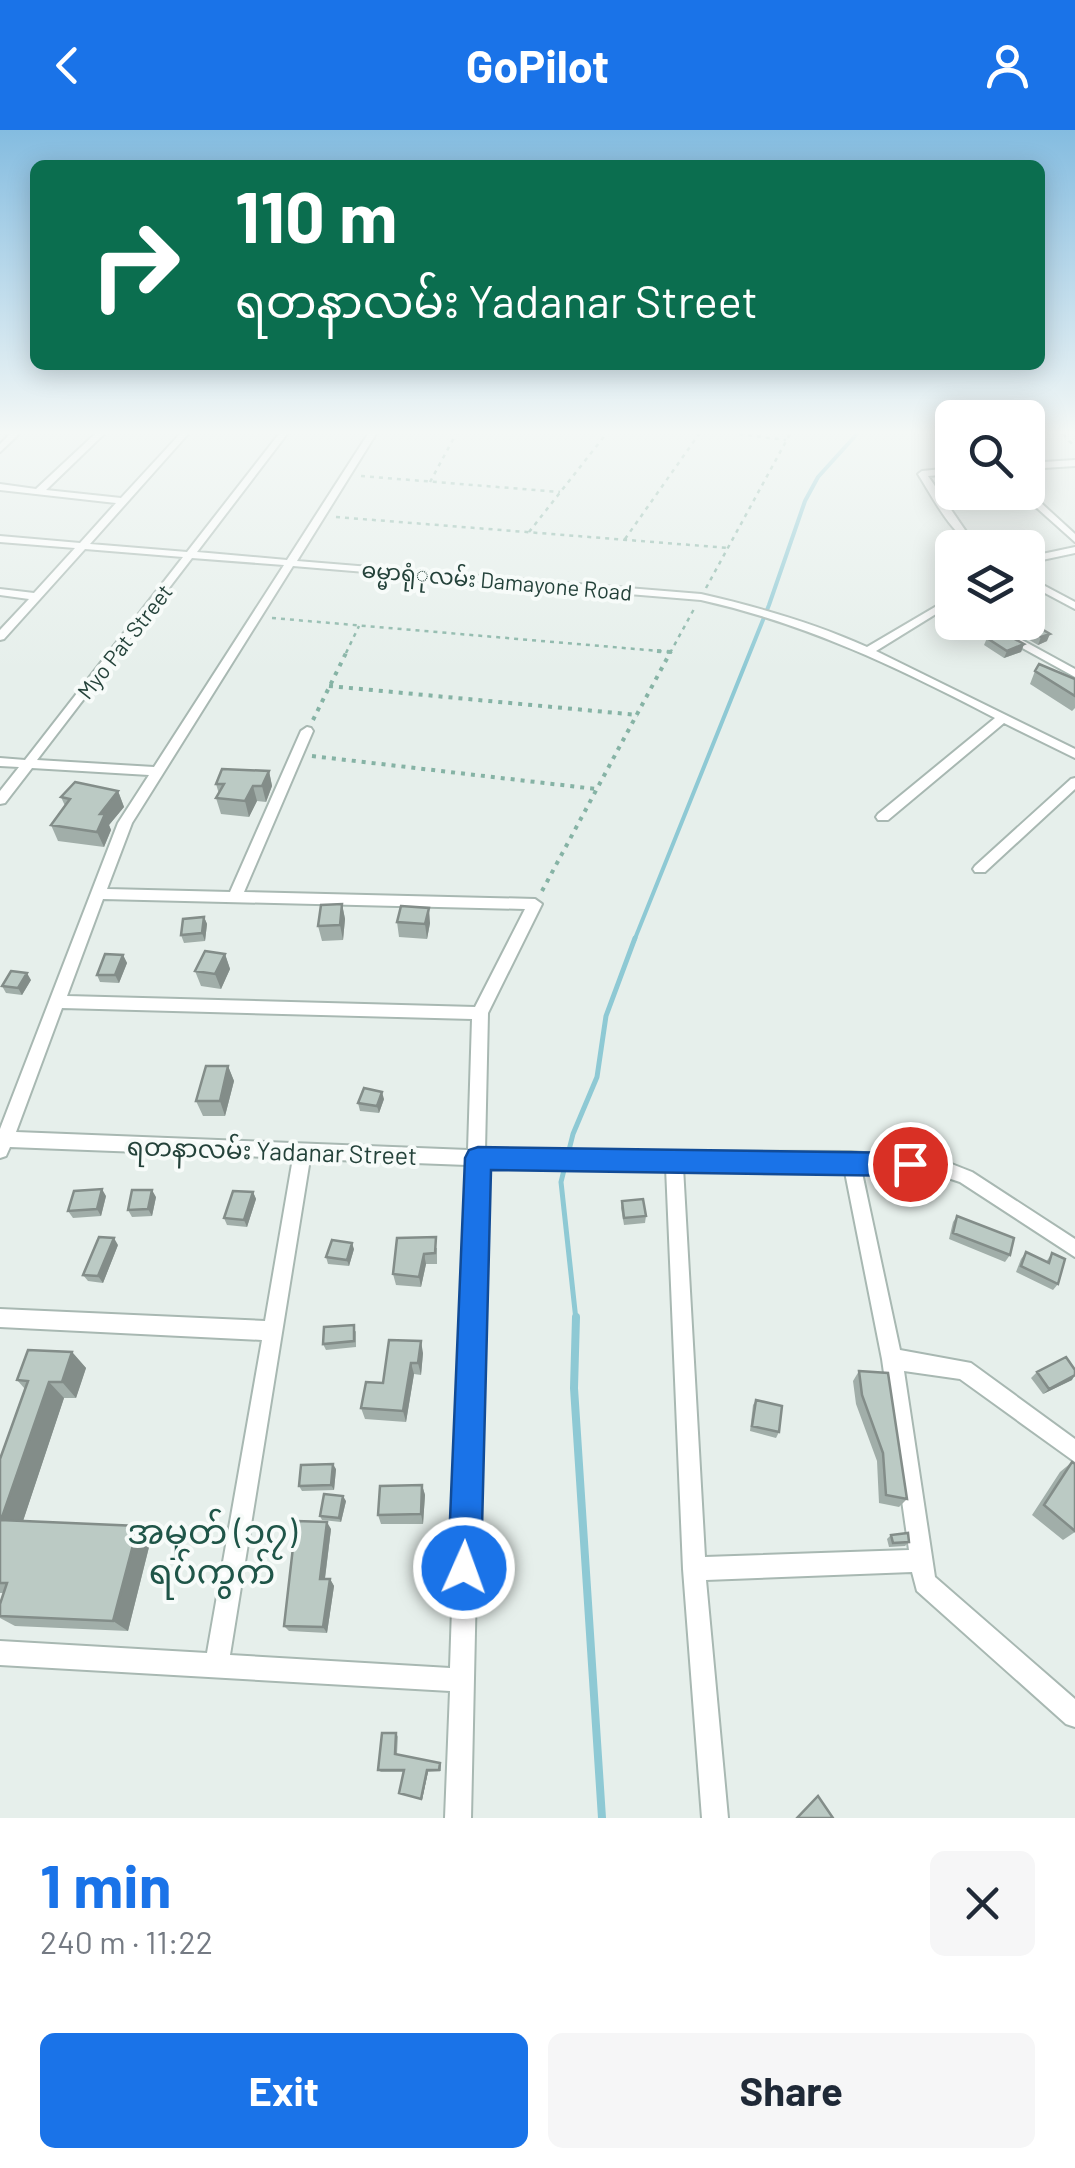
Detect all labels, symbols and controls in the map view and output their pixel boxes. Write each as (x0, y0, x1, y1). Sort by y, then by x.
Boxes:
icon: back (40, 38, 95, 93)
text: GoPilot (466, 38, 609, 92)
icon: person (980, 38, 1035, 93)
text: 110 m (235, 173, 397, 257)
icon: right (70, 200, 200, 330)
text: ရတနာလမ်း Yadanar Street (235, 273, 758, 327)
map controls (935, 400, 1045, 640)
button: search (935, 400, 1045, 510)
button: layers (935, 530, 1045, 640)
street label: ဓမ္မာရုံုလမ်း Damayone Road (360, 554, 634, 611)
street label: Myo Pat Street (71, 578, 177, 704)
pin (868, 1122, 953, 1207)
street label: ရတနာလမ်း Yadanar Street (126, 1129, 418, 1177)
icon: arrive (883, 1137, 938, 1192)
district label: အမှတ် (၁၇) ရပ်ကွက် (127, 1508, 298, 1600)
position arrow (412, 1516, 516, 1620)
text: 1 min (40, 1848, 171, 1920)
button: close (930, 1851, 1035, 1956)
text: 240 m · 11:22 (40, 1922, 213, 1960)
button: Exit (40, 2033, 528, 2148)
button: Share (548, 2033, 1035, 2148)

